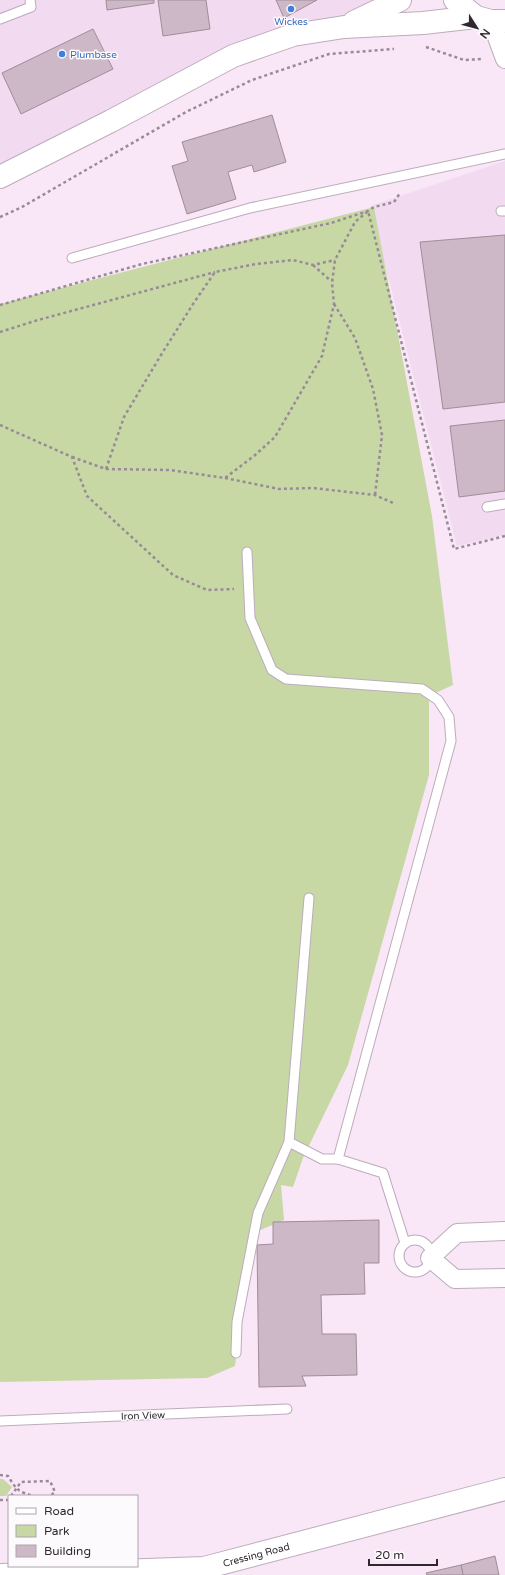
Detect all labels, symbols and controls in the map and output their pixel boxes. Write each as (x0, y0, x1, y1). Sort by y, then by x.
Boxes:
marker: Wickes (286, 4, 296, 14)
north arrow (457, 8, 497, 48)
place label: Wickes (274, 16, 308, 28)
text: N (477, 26, 493, 41)
marker: Plumbase (57, 49, 67, 59)
place label: Plumbase (70, 49, 117, 61)
street label: Iron View (121, 1409, 165, 1423)
legend (8, 1495, 138, 1567)
text: Road (44, 1504, 74, 1518)
text: Park (44, 1524, 70, 1538)
street label: Cressing Road (222, 1541, 291, 1570)
scale bar (369, 1541, 437, 1567)
text: Building (44, 1544, 91, 1558)
text: 20 m (375, 1548, 404, 1562)

